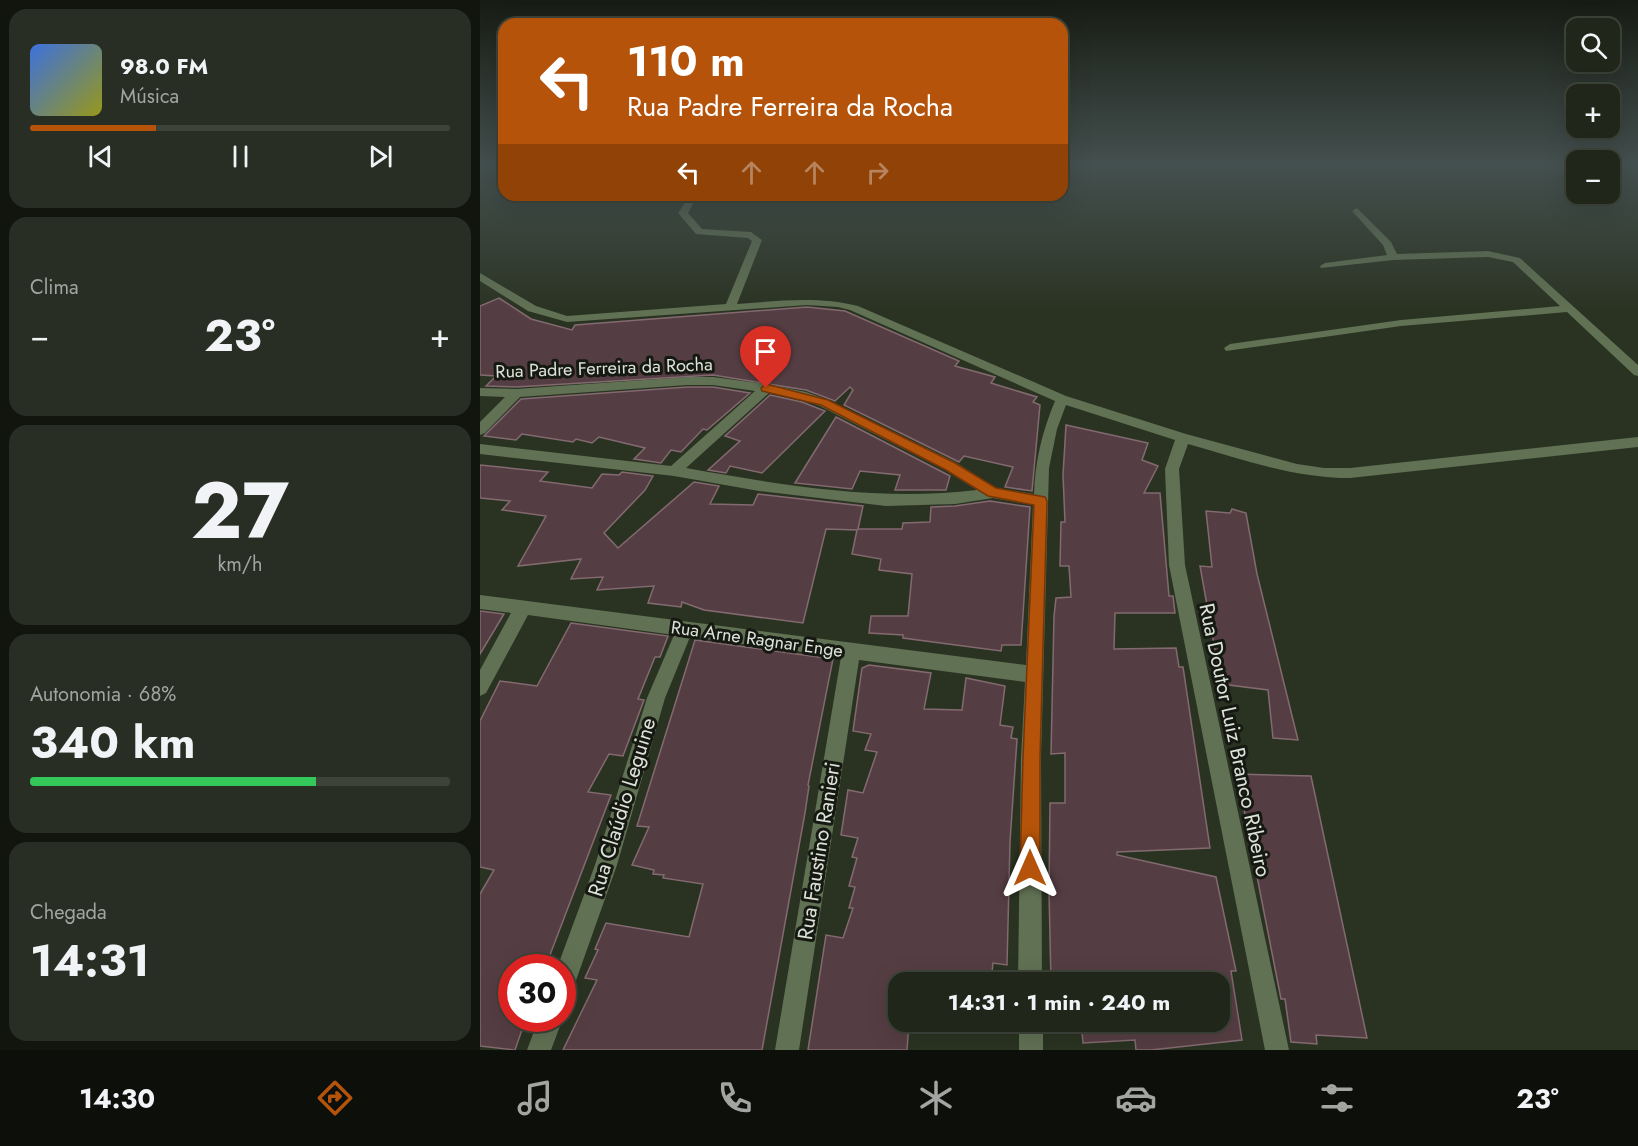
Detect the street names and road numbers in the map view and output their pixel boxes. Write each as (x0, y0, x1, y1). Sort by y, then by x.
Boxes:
street label: Rua Padre Ferreira da Rocha (495, 351, 713, 385)
street label: Rua Doutor Luiz Branco Ribeiro (1191, 600, 1279, 880)
street label: Rua Arne Ragnar Enge (669, 614, 845, 664)
street label: Rua Claúdio Leguine (581, 714, 663, 900)
street label: Rua Faustino Ranieri (790, 760, 848, 942)

